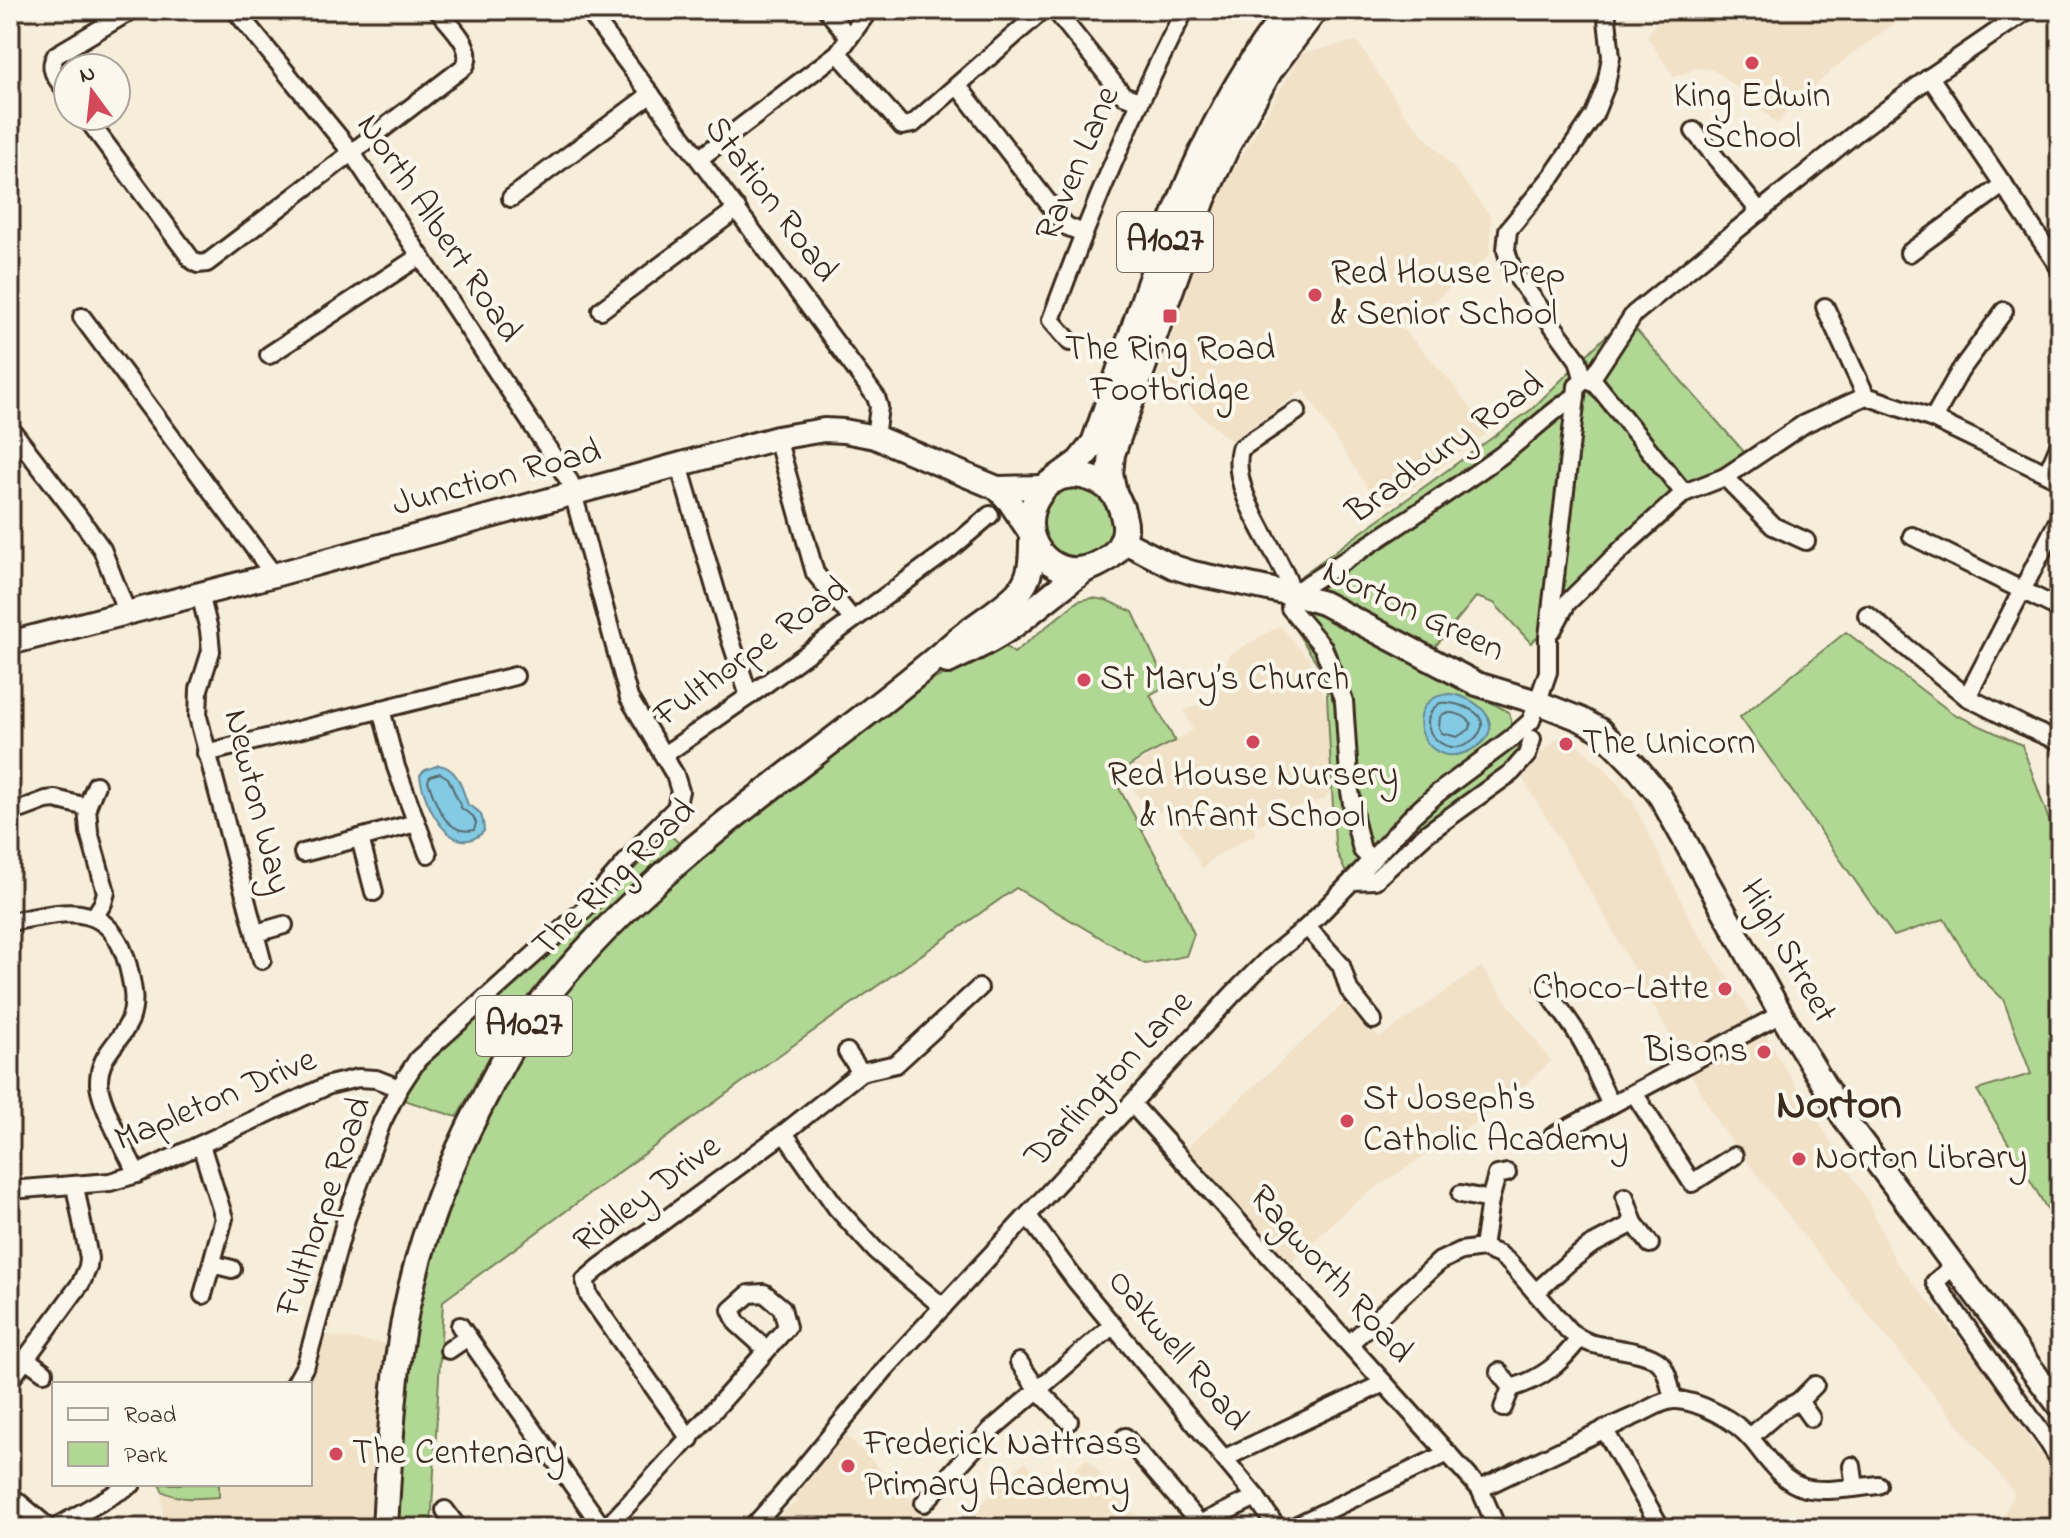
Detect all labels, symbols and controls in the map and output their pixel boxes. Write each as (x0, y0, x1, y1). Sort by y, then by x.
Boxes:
north arrow (52, 52, 132, 132)
marker: King Edwin School (1743, 54, 1761, 72)
text: N (76, 58, 99, 93)
place label: King Edwin School (1674, 71, 1830, 165)
street label: Raven Lane (1023, 77, 1136, 250)
street label: North Albert Road (342, 104, 534, 354)
street label: Station Road (690, 105, 850, 295)
road number: A1027 (1117, 212, 1213, 272)
place label: Red House Prep & Senior School (1331, 248, 1565, 342)
marker: Red House Prep & Senior School (1306, 286, 1324, 304)
marker: The Ring Road Footbridge (1161, 307, 1179, 325)
place label: The Ring Road Footbridge (1065, 324, 1275, 418)
street label: Bradbury Road (1335, 359, 1556, 540)
street label: Junction Road (387, 426, 607, 532)
street label: Norton Green (1313, 547, 1513, 677)
street label: Fulthorpe Road (643, 564, 860, 742)
place label: St Mary’s Church (1100, 654, 1349, 707)
marker: St Mary’s Church (1075, 671, 1093, 689)
street label: Newton Way (207, 704, 305, 900)
place label: The Unicorn (1582, 718, 1755, 771)
marker: Red House Nursery & Infant School (1244, 733, 1262, 751)
marker: The Unicorn (1557, 735, 1575, 753)
place label: Red House Nursery & Infant School (1108, 750, 1398, 844)
street label: The Ring Road (521, 787, 709, 971)
street label: High Street (1724, 870, 1850, 1034)
place label: Choco-Latte (1532, 963, 1710, 1016)
street label: Darlington Lane (1012, 978, 1208, 1182)
marker: Choco-Latte (1716, 980, 1734, 998)
road number: A1027 (476, 996, 572, 1056)
place label: Bisons (1643, 1026, 1748, 1079)
street label: Mapleton Drive (107, 1034, 326, 1167)
marker: Bisons (1755, 1043, 1773, 1061)
place label: St Joseph's Catholic Academy (1363, 1074, 1628, 1168)
district label: Norton (1776, 1074, 1902, 1138)
street label: Fulthorpe Road (262, 1090, 387, 1325)
marker: St Joseph's Catholic Academy (1338, 1112, 1356, 1130)
street label: Ridley Drive (563, 1121, 734, 1268)
place label: Norton Library (1815, 1133, 2027, 1186)
marker: Norton Library (1790, 1150, 1808, 1168)
street label: Ragworth Road (1235, 1174, 1425, 1376)
street label: Oakwell Road (1093, 1258, 1261, 1444)
legend (52, 1382, 312, 1486)
text: Road (124, 1399, 177, 1434)
place label: Frederick Nattrass Primary Academy (863, 1419, 1142, 1513)
place label: The Centenary (352, 1428, 565, 1481)
text: Park (124, 1439, 168, 1474)
marker: The Centenary (327, 1445, 345, 1463)
marker: Frederick Nattrass Primary Academy (839, 1457, 857, 1475)

